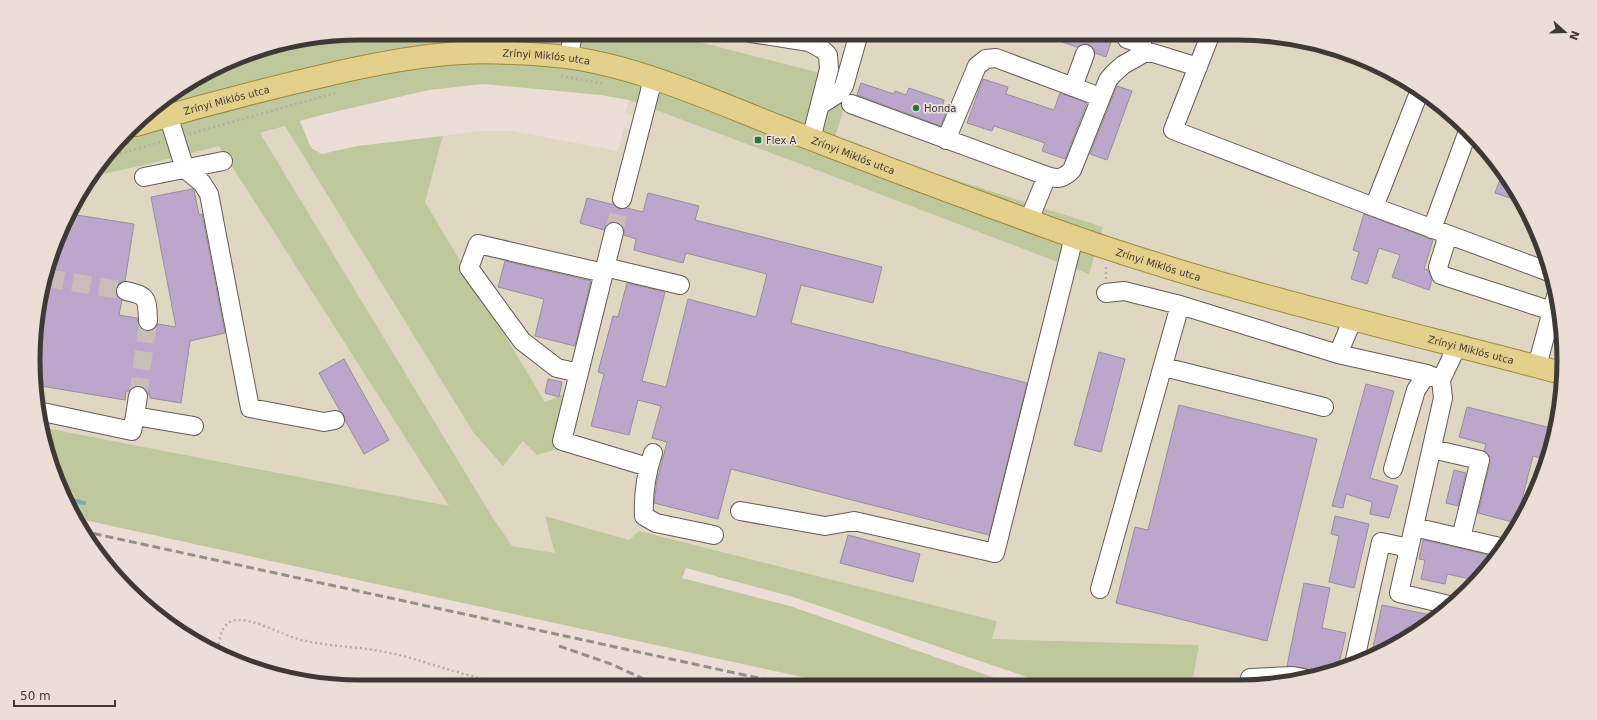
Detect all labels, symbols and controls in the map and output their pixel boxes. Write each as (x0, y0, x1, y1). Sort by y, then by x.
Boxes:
north arrow (1545, 12, 1585, 52)
text: N (1566, 29, 1582, 42)
street label: Zrínyi Miklós utca (502, 47, 591, 67)
street label: Zrínyi Miklós utca (182, 84, 271, 117)
marker: Honda (911, 103, 921, 113)
place label: Honda (924, 103, 956, 114)
marker: Flex A (753, 135, 763, 145)
place label: Flex A (766, 135, 797, 146)
street label: Zrínyi Miklós utca (810, 135, 896, 177)
street label: Zrínyi Miklós utca (1114, 246, 1202, 283)
street label: Zrínyi Miklós utca (1427, 334, 1515, 366)
scale bar (14, 682, 115, 708)
text: 50 m (20, 689, 51, 703)

